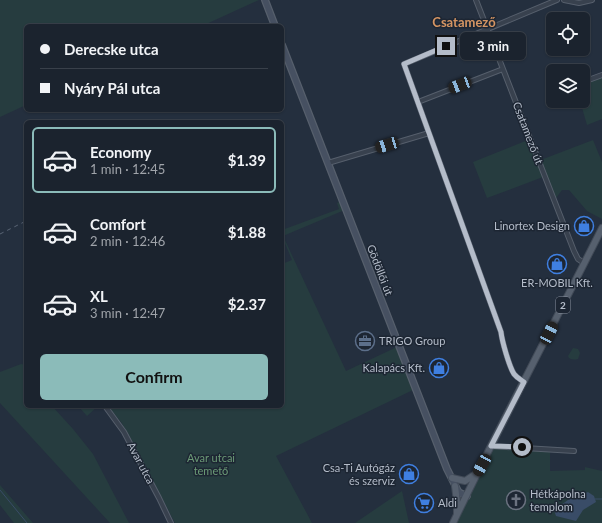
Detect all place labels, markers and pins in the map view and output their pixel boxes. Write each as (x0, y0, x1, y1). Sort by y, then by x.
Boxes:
shop icon: Linortex Design (573, 215, 595, 237)
place label: Linortex Design (494, 219, 570, 232)
shop icon: ER-MOBIL Kft. (546, 253, 568, 275)
place label: ER-MOBIL Kft. (521, 276, 593, 289)
office icon: TRIGO Group (354, 330, 376, 352)
place label: TRIGO Group (379, 334, 445, 347)
shop icon: Kalapács Kft. (428, 357, 450, 379)
place label: Kalapács Kft. (363, 361, 425, 374)
place label: Csa-Ti Autógáz és szerviz (323, 461, 395, 487)
shop icon: Csa-Ti Autógáz és szerviz (398, 463, 420, 485)
place label: Hétkápolna templom (530, 487, 586, 513)
church icon: Hétkápolna templom (505, 489, 527, 511)
supermarket icon: Aldi (413, 492, 435, 514)
place label: Aldi (438, 496, 457, 509)

